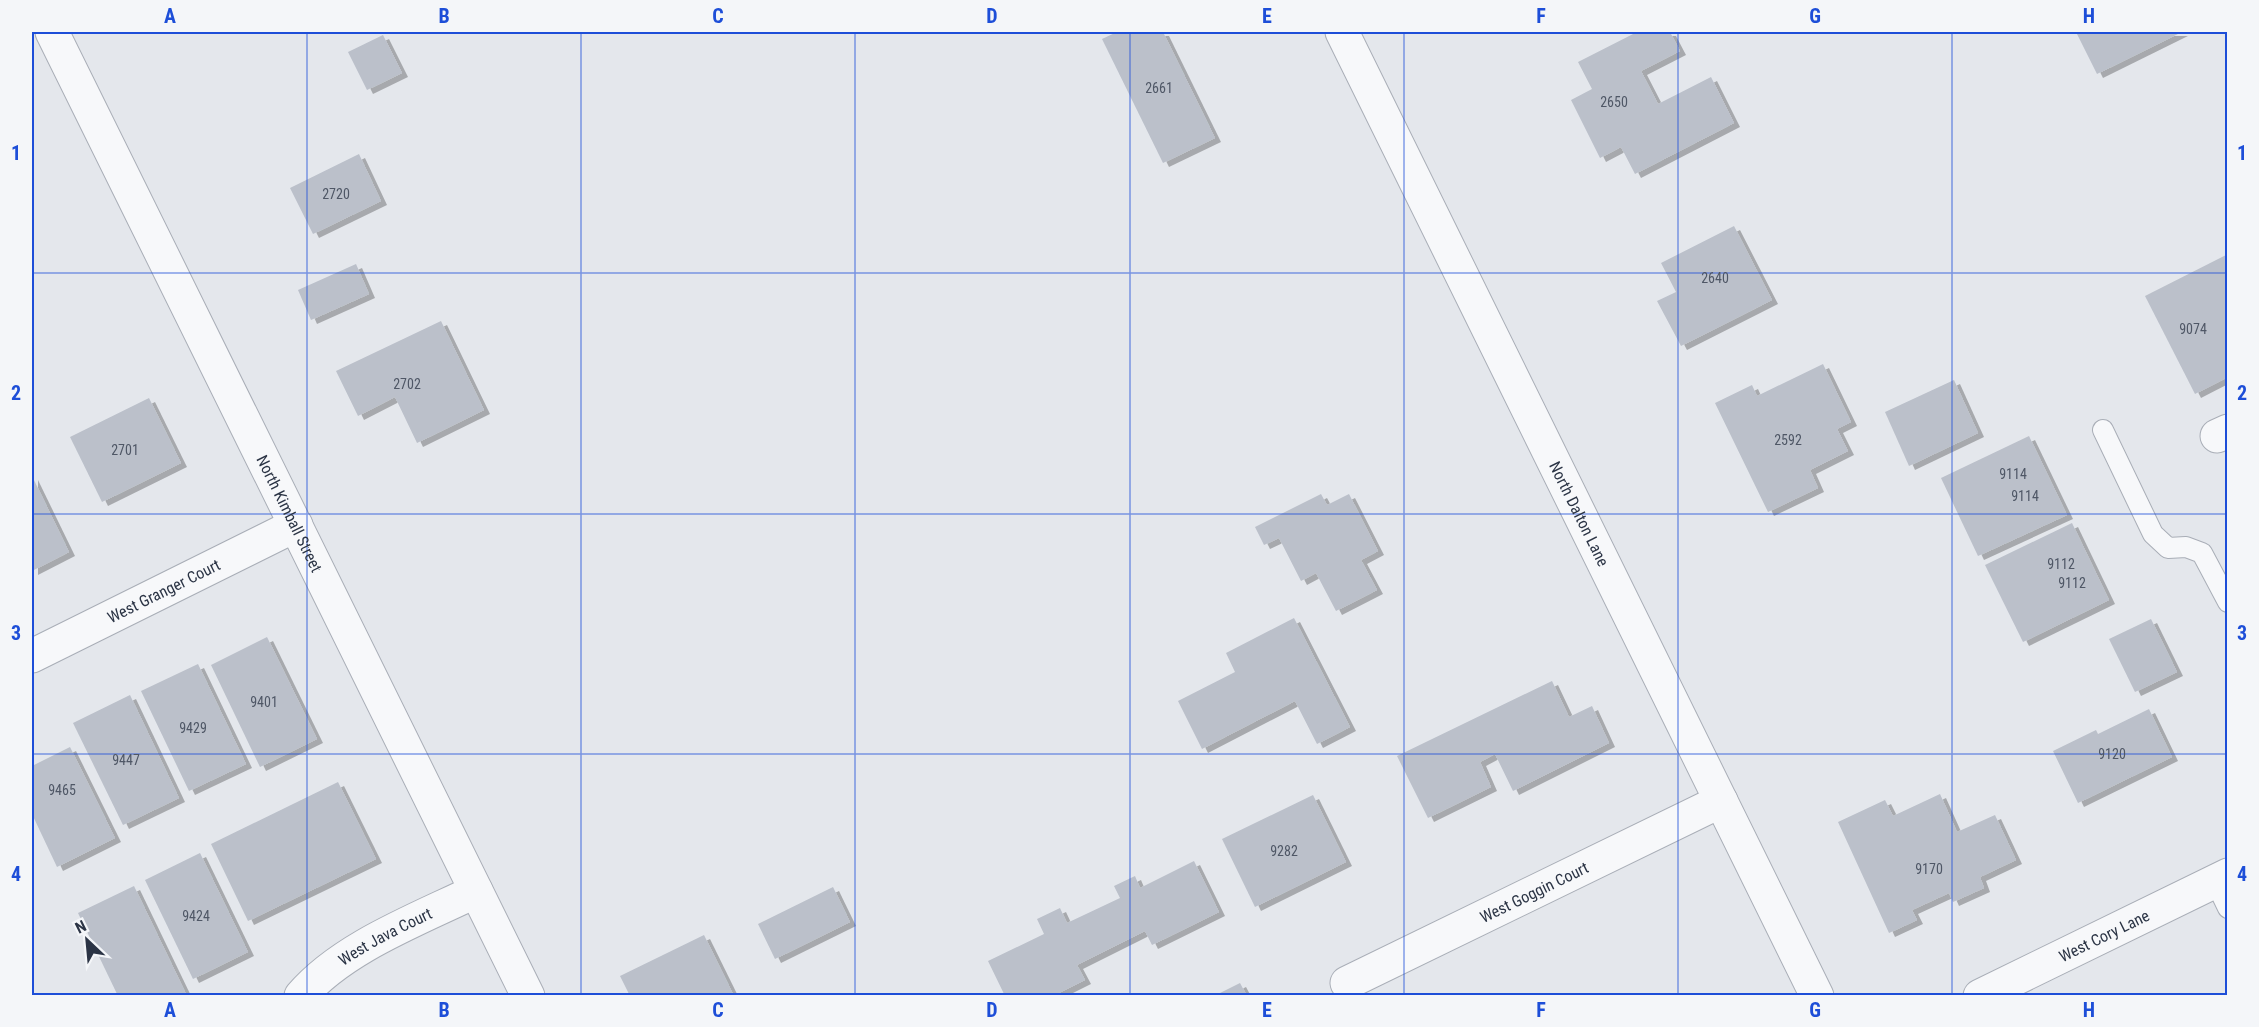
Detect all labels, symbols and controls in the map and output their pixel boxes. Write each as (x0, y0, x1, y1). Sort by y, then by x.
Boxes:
text: A (164, 4, 176, 28)
text: B (438, 4, 450, 28)
text: C (712, 4, 724, 28)
text: D (986, 4, 998, 28)
text: E (1262, 4, 1272, 28)
text: F (1536, 4, 1546, 28)
text: G (1809, 4, 1821, 28)
text: H (2083, 4, 2095, 28)
house number: 2661 (1145, 80, 1173, 96)
house number: 2650 (1600, 94, 1628, 110)
text: 1 (11, 141, 21, 165)
text: 1 (2237, 141, 2247, 165)
house number: 2720 (322, 186, 350, 202)
house number: 2640 (1701, 270, 1729, 286)
house number: 9074 (2179, 321, 2207, 337)
house number: 2702 (393, 376, 421, 392)
text: 2 (11, 381, 21, 405)
text: 2 (2237, 381, 2247, 405)
house number: 2592 (1774, 432, 1802, 448)
house number: 2701 (111, 442, 139, 458)
street label: North Kimball Street (253, 452, 327, 575)
street label: North Dalton Lane (1546, 458, 1613, 569)
house number: 9114 (1999, 466, 2027, 482)
house number: 9114 (2011, 488, 2039, 504)
street label: West Granger Court (104, 555, 223, 627)
house number: 9112 (2047, 556, 2075, 572)
house number: 9112 (2058, 575, 2086, 591)
text: 3 (11, 621, 21, 645)
text: 3 (2237, 621, 2247, 645)
house number: 9401 (250, 694, 278, 710)
house number: 9429 (179, 720, 207, 736)
house number: 9120 (2098, 746, 2126, 762)
house number: 9447 (112, 752, 140, 768)
house number: 9465 (48, 782, 76, 798)
house number: 9282 (1270, 843, 1298, 859)
street label: West Goggin Court (1477, 857, 1592, 926)
house number: 9170 (1915, 861, 1943, 877)
text: 4 (11, 862, 21, 886)
text: 4 (2237, 862, 2247, 886)
street label: West Java Court (335, 903, 435, 969)
street label: West Cory Lane (2056, 905, 2152, 966)
house number: 9424 (182, 908, 210, 924)
north arrow (57, 910, 117, 970)
text: N (72, 916, 89, 938)
text: A (164, 998, 176, 1022)
text: B (438, 998, 450, 1022)
text: C (712, 998, 724, 1022)
text: D (986, 998, 998, 1022)
text: E (1262, 998, 1272, 1022)
text: F (1536, 998, 1546, 1022)
text: G (1809, 998, 1821, 1022)
text: H (2083, 998, 2095, 1022)

